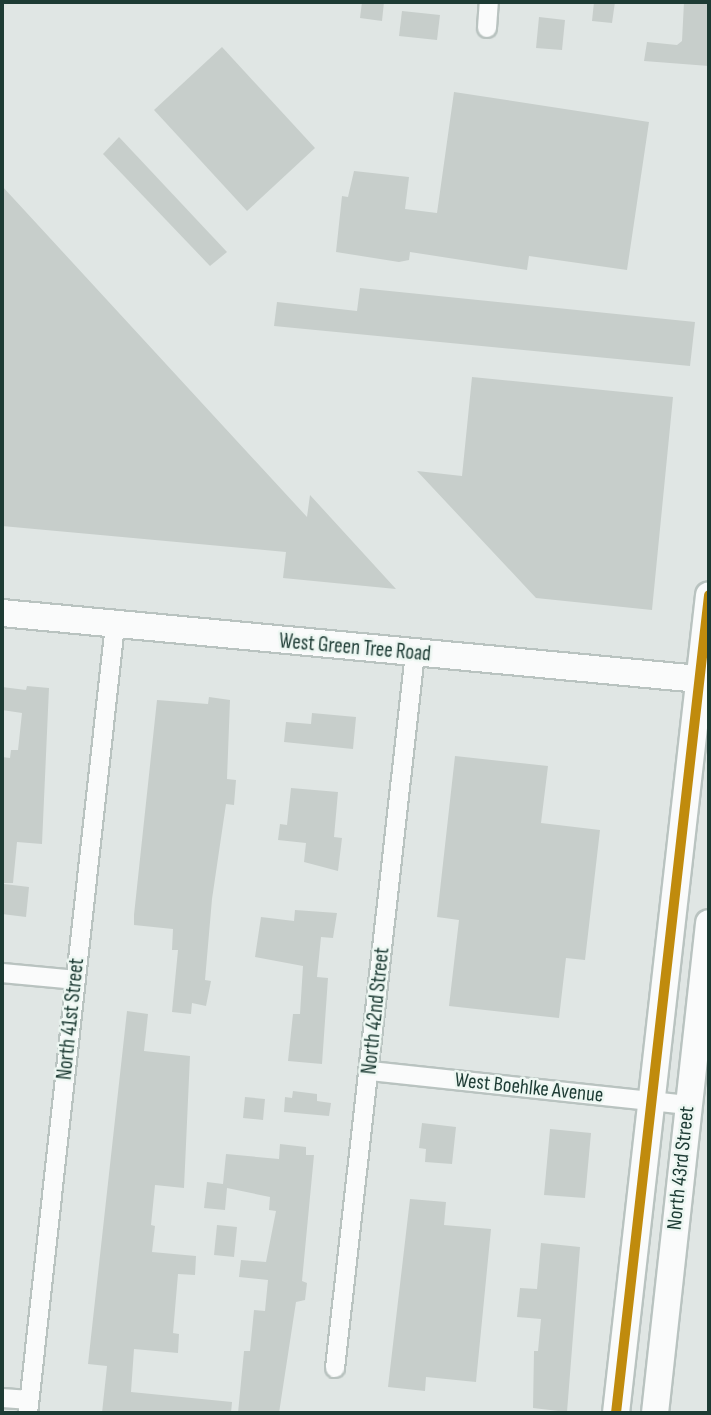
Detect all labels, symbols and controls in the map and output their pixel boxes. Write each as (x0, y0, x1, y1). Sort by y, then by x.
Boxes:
street label: West Green Tree Road (278, 629, 432, 667)
street label: North 42nd Street (357, 946, 395, 1076)
street label: North 41st Street (52, 957, 90, 1081)
street label: West Boehlke Avenue (453, 1068, 605, 1108)
street label: North 43rd Street (662, 1105, 700, 1231)

